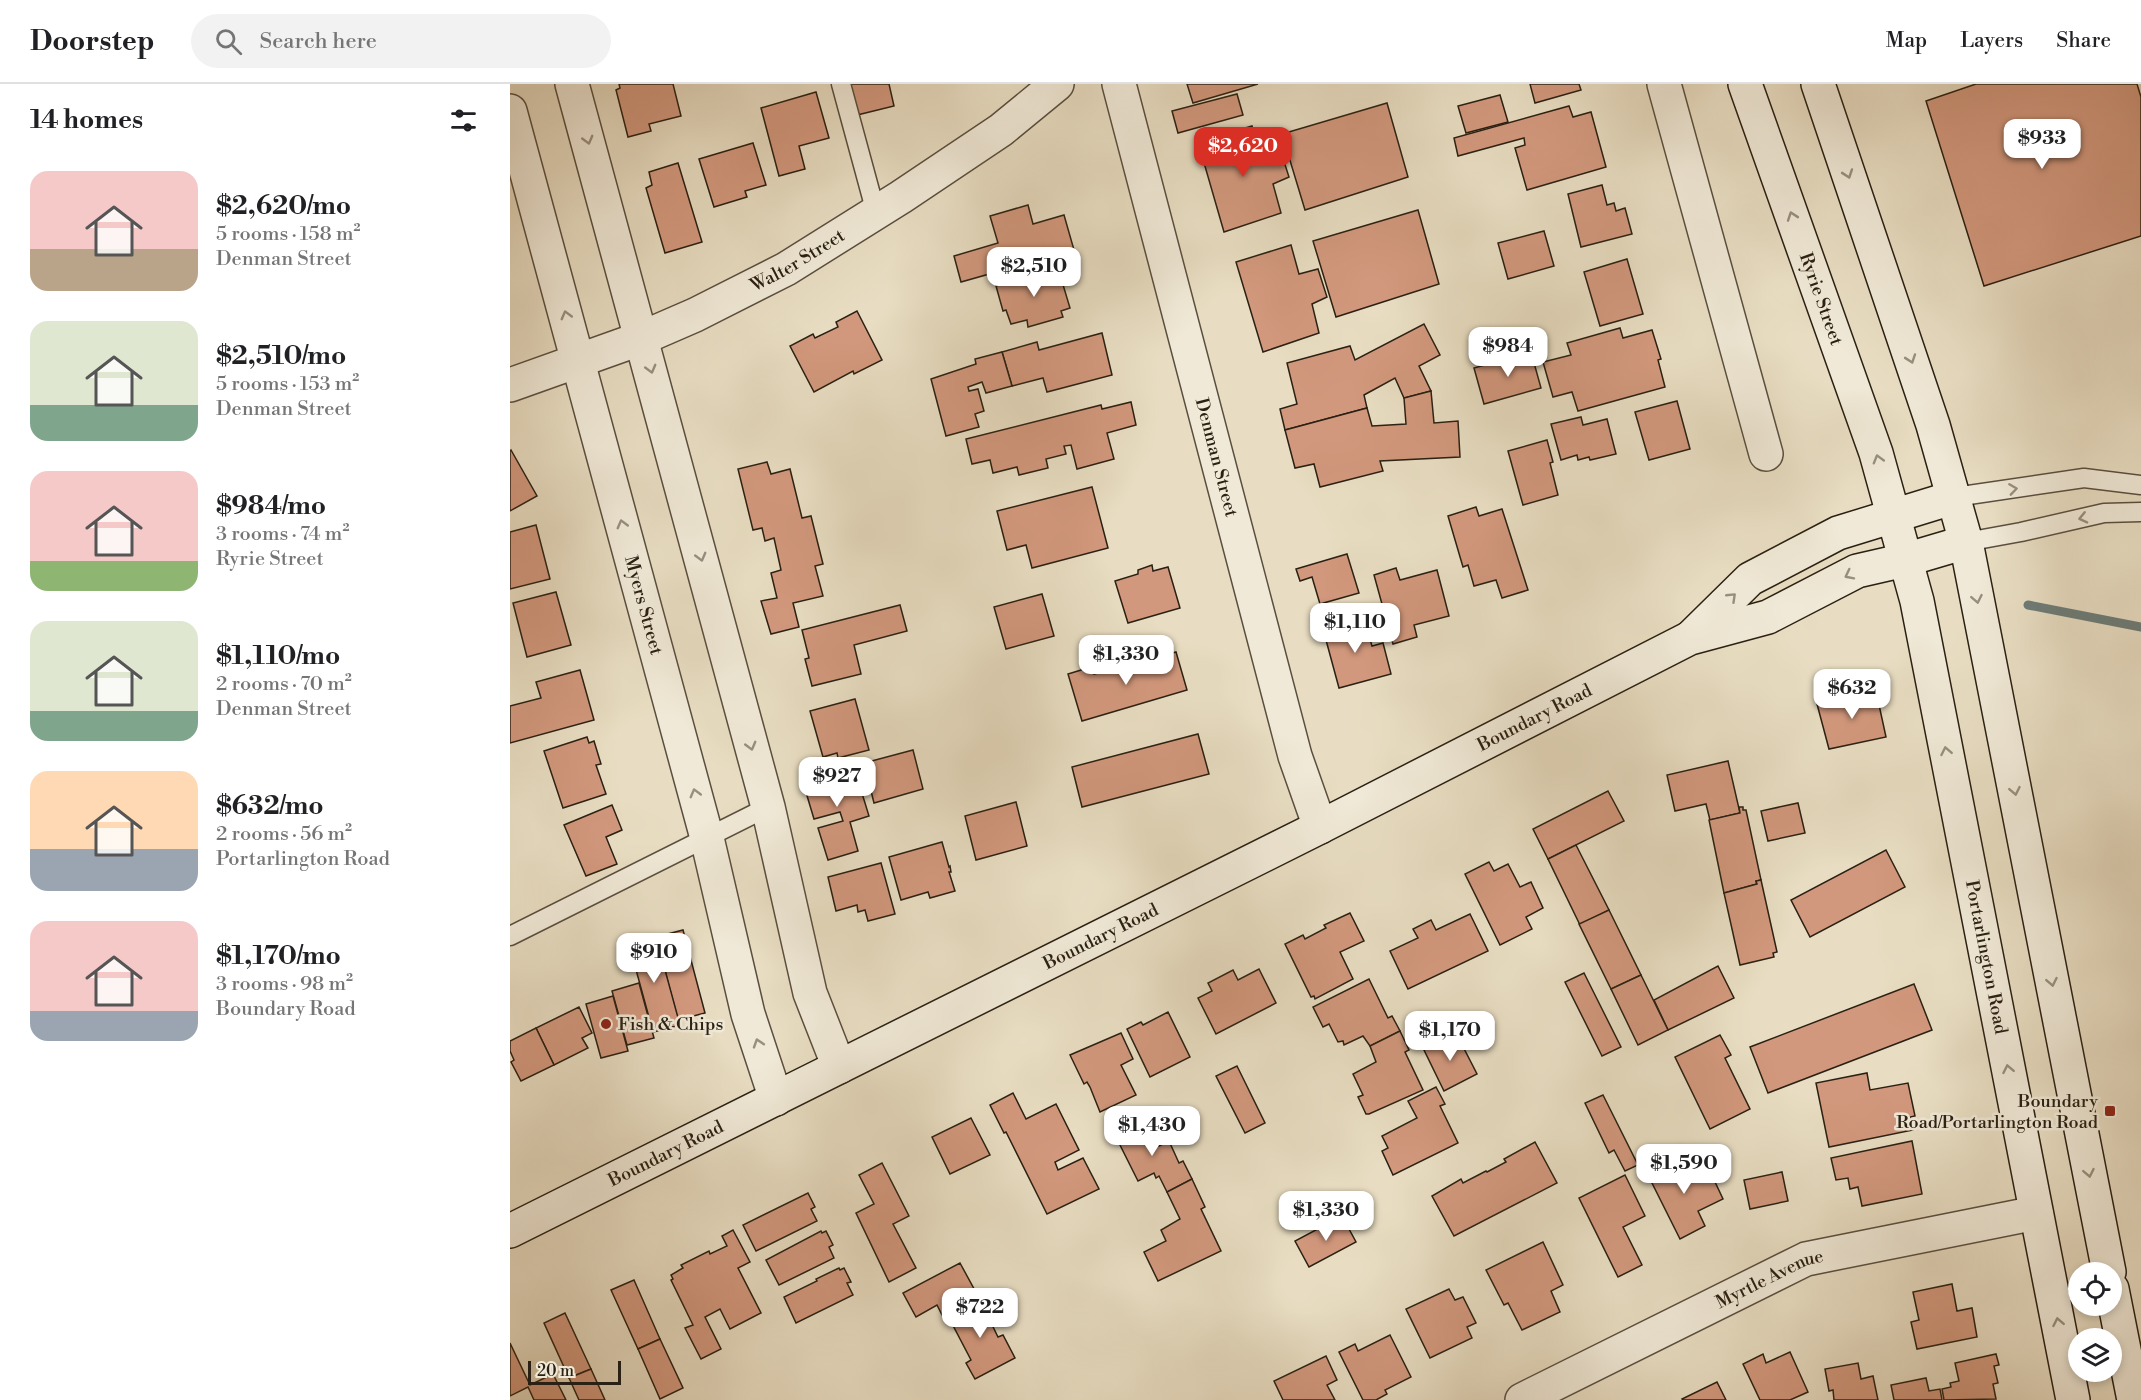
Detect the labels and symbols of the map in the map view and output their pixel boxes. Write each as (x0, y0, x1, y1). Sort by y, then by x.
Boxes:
pin: $933 (2006, 119, 2078, 170)
pin: $2,620 (1194, 127, 1292, 178)
one-way arrow (580, 135, 593, 145)
one-way arrow (1841, 168, 1854, 179)
one-way arrow (1787, 211, 1800, 222)
street label: Walter Street (746, 224, 850, 298)
pin: $2,510 (985, 247, 1083, 298)
street label: Ryrie Street (1794, 250, 1848, 349)
one-way arrow (561, 310, 573, 321)
pin: $984 (1472, 327, 1544, 378)
one-way arrow (1904, 353, 1916, 364)
one-way arrow (643, 364, 656, 374)
street label: Denman Street (1190, 396, 1243, 520)
one-way arrow (1873, 454, 1885, 465)
one-way arrow (2008, 484, 2017, 496)
one-way arrow (2078, 511, 2088, 524)
one-way arrow (617, 519, 629, 530)
one-way arrow (694, 551, 706, 562)
street label: Myers Street (619, 553, 668, 658)
one-way arrow (1845, 568, 1856, 579)
one-way arrow (1724, 593, 1735, 604)
one-way arrow (1970, 594, 1983, 604)
pin: $1,110 (1306, 603, 1404, 654)
pin: $1,330 (1077, 635, 1175, 686)
pin: $632 (1816, 669, 1888, 720)
street label: Boundary Road (1473, 679, 1597, 757)
one-way arrow (744, 740, 757, 750)
one-way arrow (1940, 747, 1953, 757)
pin: $927 (801, 757, 873, 808)
one-way arrow (2008, 785, 2021, 795)
one-way arrow (689, 788, 702, 798)
street label: Portarlington Road (1960, 878, 2012, 1037)
street label: Boundary Road (1039, 898, 1163, 976)
pin: $910 (618, 933, 690, 984)
one-way arrow (2045, 977, 2058, 987)
pin: $1,170 (1401, 1011, 1499, 1062)
place label: Fish & Chips (618, 1013, 723, 1036)
marker: Fish & Chips (599, 1017, 613, 1031)
one-way arrow (752, 1038, 765, 1049)
one-way arrow (2002, 1064, 2015, 1074)
place label: Boundary Road/Portarlington Road (1896, 1090, 2099, 1134)
marker: Boundary Road/Portarlington Road (2103, 1104, 2117, 1118)
pin: $1,430 (1103, 1106, 1201, 1157)
street label: Boundary Road (604, 1115, 728, 1193)
pin: $1,590 (1635, 1144, 1733, 1195)
one-way arrow (2082, 1168, 2095, 1178)
pin: $1,330 (1277, 1191, 1375, 1242)
street label: Myrtle Avenue (1712, 1245, 1825, 1314)
pin: $722 (944, 1288, 1016, 1339)
one-way arrow (2052, 1317, 2065, 1327)
scale bar (528, 1358, 621, 1386)

